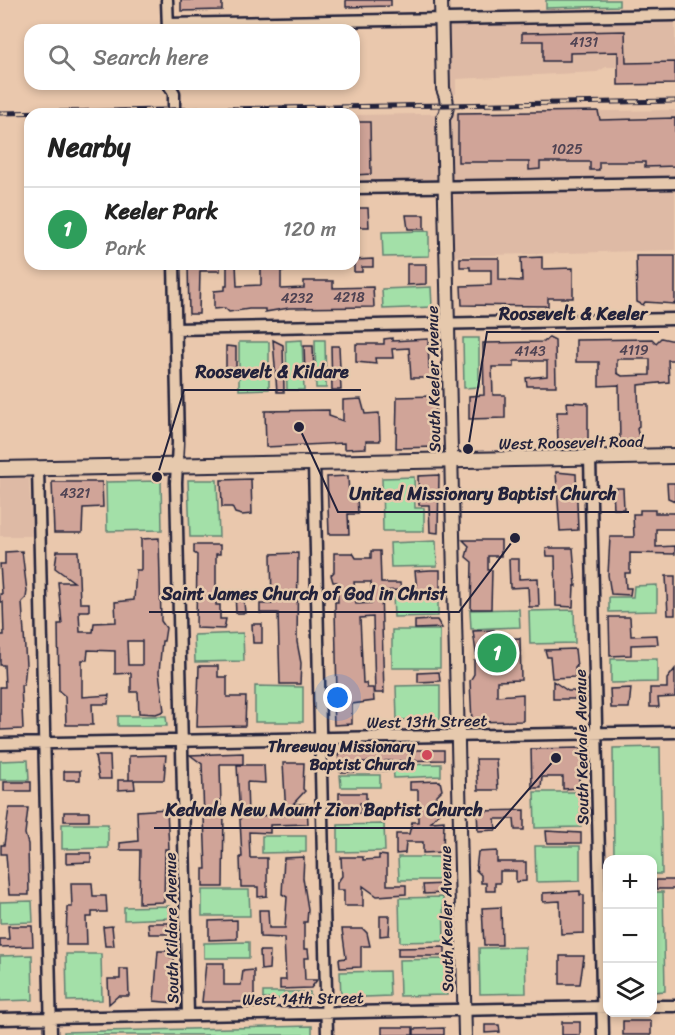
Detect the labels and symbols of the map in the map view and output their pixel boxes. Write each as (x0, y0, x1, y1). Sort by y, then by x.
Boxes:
house number: 4131 (570, 30, 598, 55)
house number: 1025 (551, 137, 583, 162)
house number: 4218 (333, 285, 365, 310)
house number: 4232 (281, 286, 313, 311)
callout: Roosevelt & Keeler (487, 296, 659, 332)
text: Roosevelt & Keeler (498, 298, 649, 330)
street label: South Keeler Avenue (418, 305, 449, 453)
house number: 4119 (619, 338, 649, 363)
house number: 4143 (514, 339, 546, 364)
callout: Roosevelt & Kildare (184, 354, 361, 390)
text: Roosevelt & Kildare (194, 356, 349, 388)
street label: West Roosevelt Road (498, 427, 645, 458)
callout: United Missionary Baptist Church (338, 476, 629, 512)
text: United Missionary Baptist Church (349, 478, 617, 510)
house number: 4321 (60, 481, 90, 506)
callout: Saint James Church of God in Christ (149, 576, 459, 612)
text: Saint James Church of God in Christ (160, 578, 448, 610)
pin: 1 (478, 630, 516, 676)
street label: South Kedvale Avenue (566, 669, 597, 825)
your location (323, 683, 352, 712)
street label: West 13th Street (366, 706, 488, 737)
place label: Threeway Missionary Baptist Church (268, 732, 416, 779)
marker: Threeway Missionary Baptist Church (420, 748, 434, 762)
callout: Kedvale New Mount Zion Baptist Church (154, 792, 495, 828)
text: Kedvale New Mount Zion Baptist Church (164, 794, 483, 826)
street label: South Keeler Avenue (431, 845, 462, 993)
street label: South Kildare Avenue (156, 852, 187, 1004)
street label: West 14th Street (242, 983, 364, 1014)

